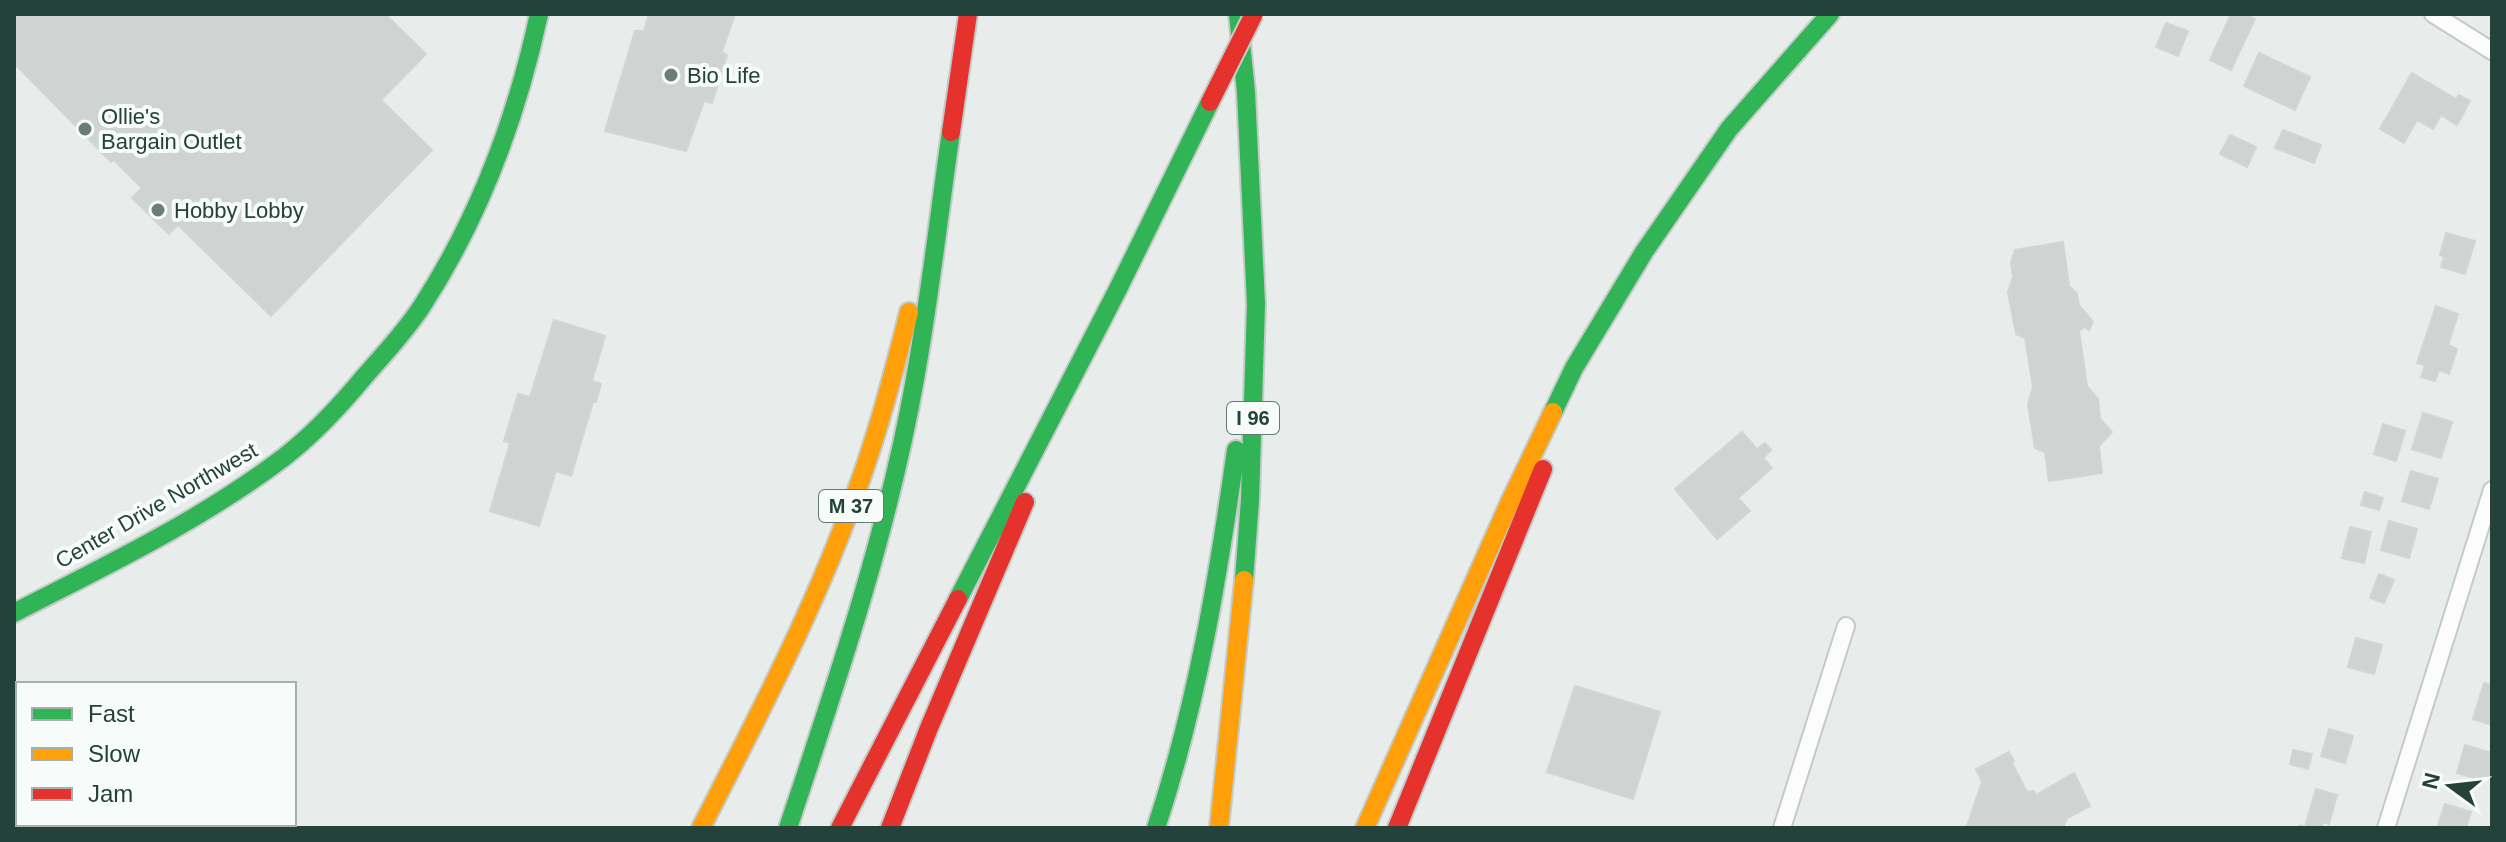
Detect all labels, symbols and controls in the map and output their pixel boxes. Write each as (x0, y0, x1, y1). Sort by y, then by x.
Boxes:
place label: Bio Life (687, 63, 760, 88)
marker: Bio Life (662, 66, 680, 84)
place label: Ollie's Bargain Outlet (101, 104, 242, 154)
marker: Ollie's Bargain Outlet (76, 120, 94, 138)
place label: Hobby Lobby (174, 198, 304, 223)
marker: Hobby Lobby (149, 201, 167, 219)
road number: I 96 (1227, 402, 1279, 434)
street label: Center Drive Northwest (51, 437, 262, 573)
road number: M 37 (819, 490, 883, 522)
legend (16, 682, 296, 826)
text: Fast (88, 700, 135, 727)
text: Slow (88, 740, 141, 767)
north arrow (2410, 746, 2490, 826)
text: N (2417, 770, 2445, 792)
text: Jam (88, 780, 133, 807)

